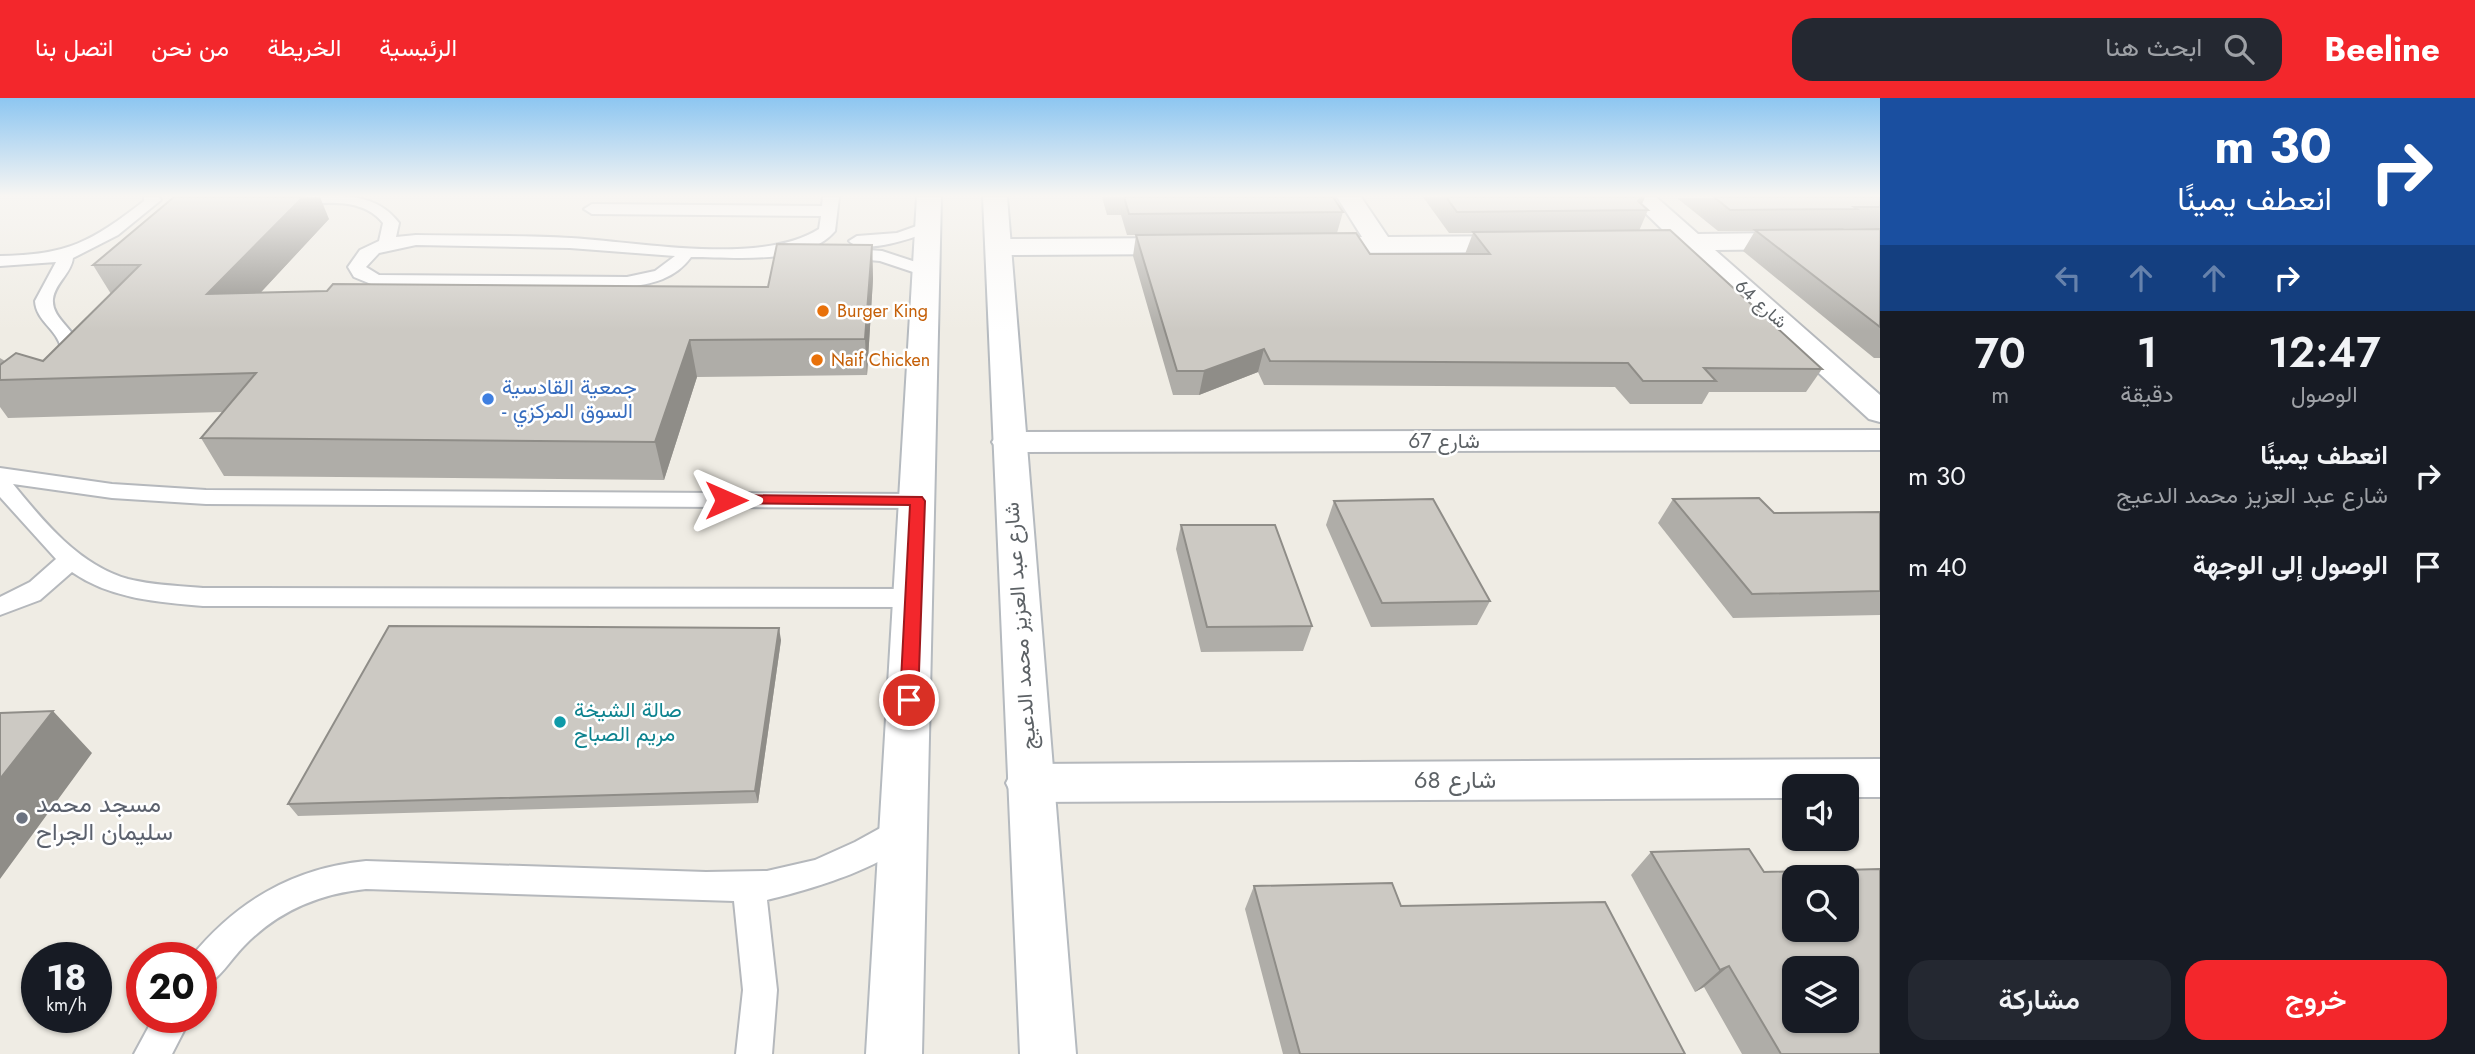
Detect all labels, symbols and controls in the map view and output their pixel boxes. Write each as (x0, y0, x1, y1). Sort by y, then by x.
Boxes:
search box (1792, 18, 2282, 81)
text: Beeline (2324, 26, 2440, 73)
text: ابحث هنا (2105, 28, 2202, 66)
text: اتصل بنا (35, 30, 113, 65)
text: من نحن (151, 30, 229, 65)
text: الخريطة (267, 30, 341, 65)
text: الرئيسية (379, 30, 457, 65)
icon: search (2220, 30, 2258, 68)
text: 30 m (2214, 111, 2332, 181)
icon: right (2356, 126, 2447, 217)
text: انعطف يمينًا (2177, 176, 2332, 222)
icon: left (2049, 259, 2087, 297)
icon: ahead (2122, 259, 2160, 297)
icon: ahead (2195, 259, 2233, 297)
icon: right (2268, 259, 2306, 297)
street label: شارع 64 (1729, 273, 1793, 335)
place label: Burger King (837, 298, 928, 324)
marker: Burger King (815, 303, 831, 319)
text: 1 (2137, 322, 2157, 383)
text: 12:47 (2268, 322, 2381, 383)
text: 70 (1975, 323, 2026, 384)
place label: Naif Chicken (831, 347, 930, 373)
marker: Naif Chicken (809, 352, 825, 368)
place label: جمعية القادسية - السوق المركزي (502, 372, 637, 428)
text: دقيقة (2120, 377, 2174, 411)
text: الوصول (2291, 377, 2357, 411)
text: m (1991, 378, 2009, 412)
marker: جمعية القادسية - السوق المركزي (480, 391, 496, 407)
street label: شارع 67 (1408, 426, 1480, 456)
text: انعطف يمينًا (2260, 436, 2388, 474)
text: 30 m (1908, 457, 1966, 495)
icon: right (2409, 457, 2447, 495)
position arrow (689, 463, 763, 537)
text: شارع عبد العزيز محمد الدعيج (2116, 478, 2388, 512)
street label: شارع عبد العزيز محمد الدعيج (996, 501, 1044, 751)
text: الوصول إلى الوجهة (2193, 546, 2388, 584)
text: 40 m (1908, 548, 1967, 586)
icon: arrive (2409, 548, 2447, 586)
pin (879, 670, 939, 730)
icon: arrive (890, 681, 928, 719)
place label: صالة الشيخة مريم الصباح (574, 695, 682, 749)
marker: صالة الشيخة مريم الصباح (552, 714, 568, 730)
street label: شارع 68 (1414, 762, 1496, 797)
map controls (1782, 774, 1859, 1033)
button: sound (1782, 774, 1859, 851)
place label: مسجد محمد سليمان الجراح (36, 786, 173, 849)
marker: مسجد محمد سليمان الجراح (14, 810, 30, 826)
button: search (1782, 865, 1859, 942)
speed limit sign: 20 (126, 942, 217, 1033)
text: 18 (47, 953, 86, 1003)
button: layers (1782, 956, 1859, 1033)
button: مشاركة (1908, 960, 2171, 1040)
button: خروج (2185, 960, 2447, 1040)
text: km/h (46, 992, 87, 1018)

